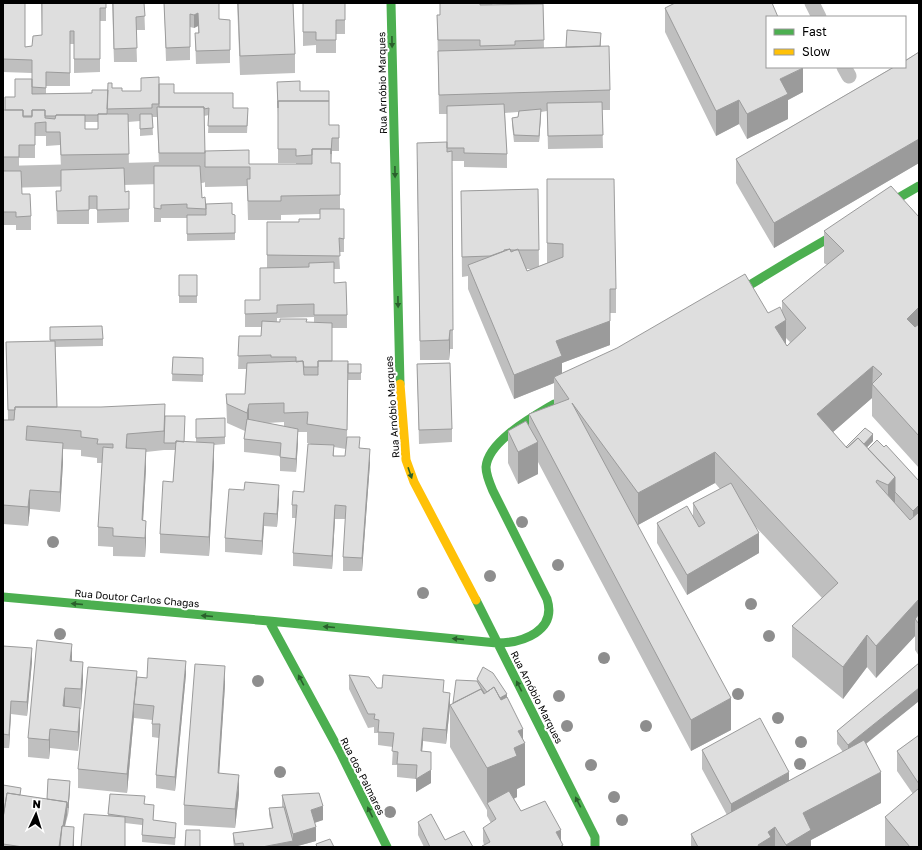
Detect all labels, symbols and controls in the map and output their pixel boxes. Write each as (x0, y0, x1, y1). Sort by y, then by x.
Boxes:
legend (766, 16, 906, 68)
text: Fast (802, 24, 827, 39)
street label: Rua Arnóbio Marques (375, 32, 389, 134)
one-way arrow (388, 36, 395, 48)
text: Slow (802, 44, 830, 59)
one-way arrow (392, 166, 398, 179)
one-way arrow (395, 296, 401, 309)
street label: Rua Arnóbio Marques (382, 356, 402, 458)
one-way arrow (408, 467, 414, 479)
street label: Rua Doutor Carlos Chagas (74, 587, 200, 609)
one-way arrow (71, 601, 83, 607)
one-way arrow (200, 612, 213, 619)
one-way arrow (323, 624, 335, 630)
one-way arrow (452, 636, 464, 642)
street label: Rua Arnóbio Marques (508, 649, 566, 745)
one-way arrow (298, 674, 304, 686)
one-way arrow (516, 680, 522, 692)
street label: Rua dos Palmares (338, 735, 388, 817)
north arrow (16, 794, 56, 834)
one-way arrow (575, 796, 581, 808)
text: N (32, 797, 41, 810)
one-way arrow (366, 806, 373, 818)

